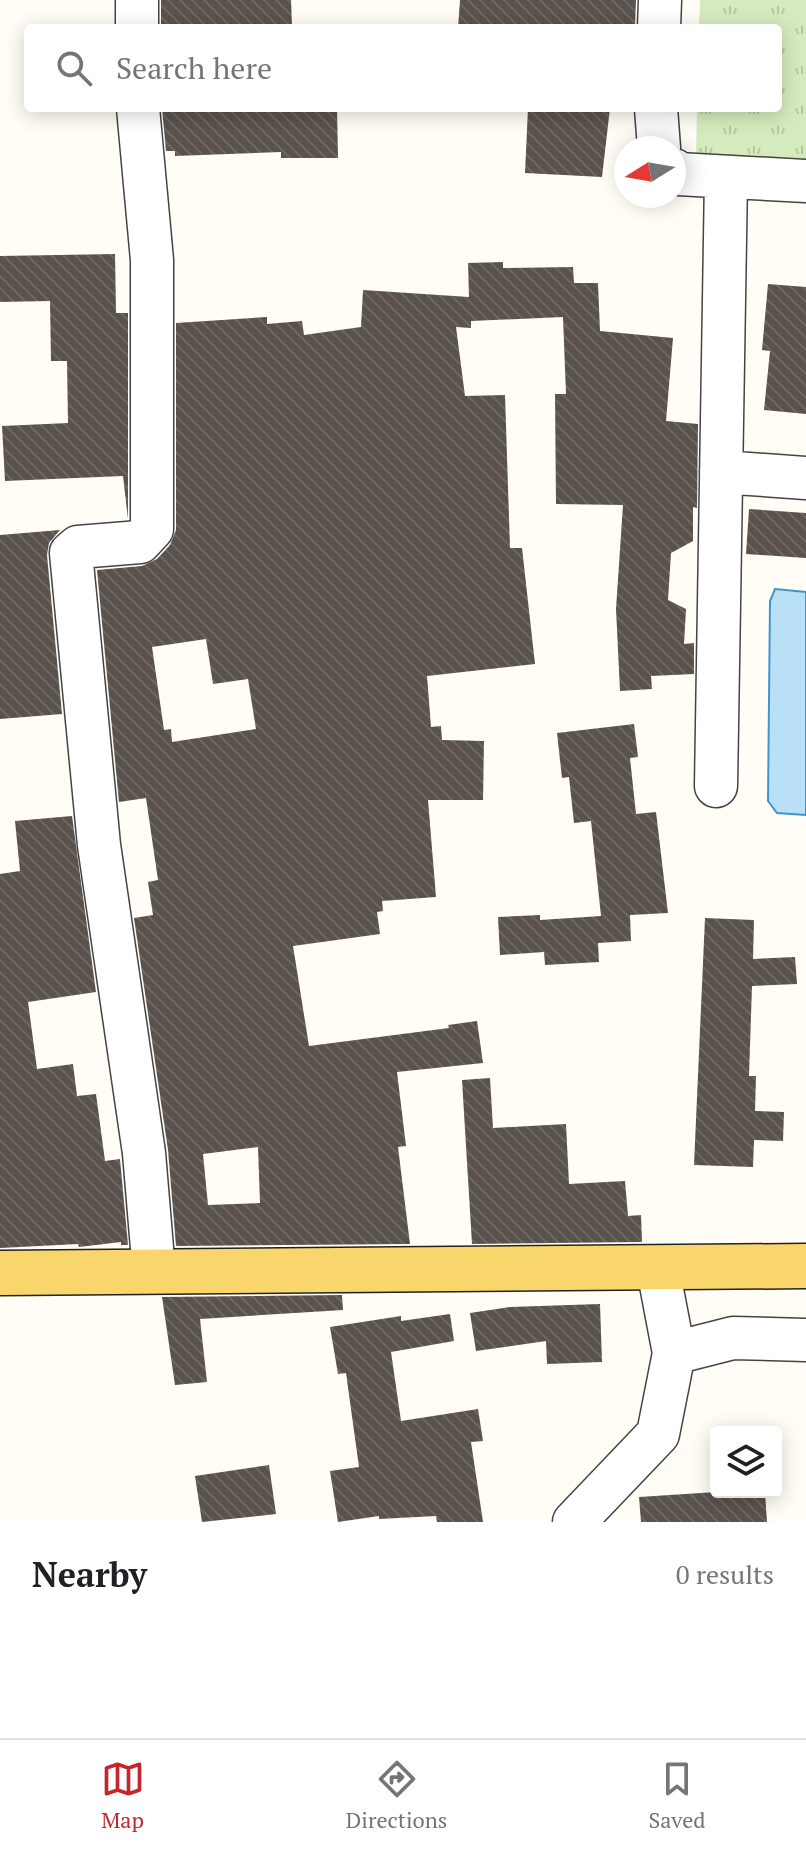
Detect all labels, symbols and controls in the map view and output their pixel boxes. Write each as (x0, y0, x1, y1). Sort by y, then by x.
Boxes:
search box (24, 24, 782, 112)
icon: search (52, 46, 96, 90)
text: Search here (116, 48, 272, 88)
north arrow (614, 136, 686, 208)
map controls (710, 1426, 782, 1498)
button: layers (710, 1426, 782, 1498)
text: Nearby (32, 1552, 147, 1597)
text: 0 results (676, 1557, 774, 1591)
tab: Map (101, 1757, 145, 1834)
tab: Directions (346, 1757, 447, 1834)
tab: Saved (648, 1757, 705, 1834)

